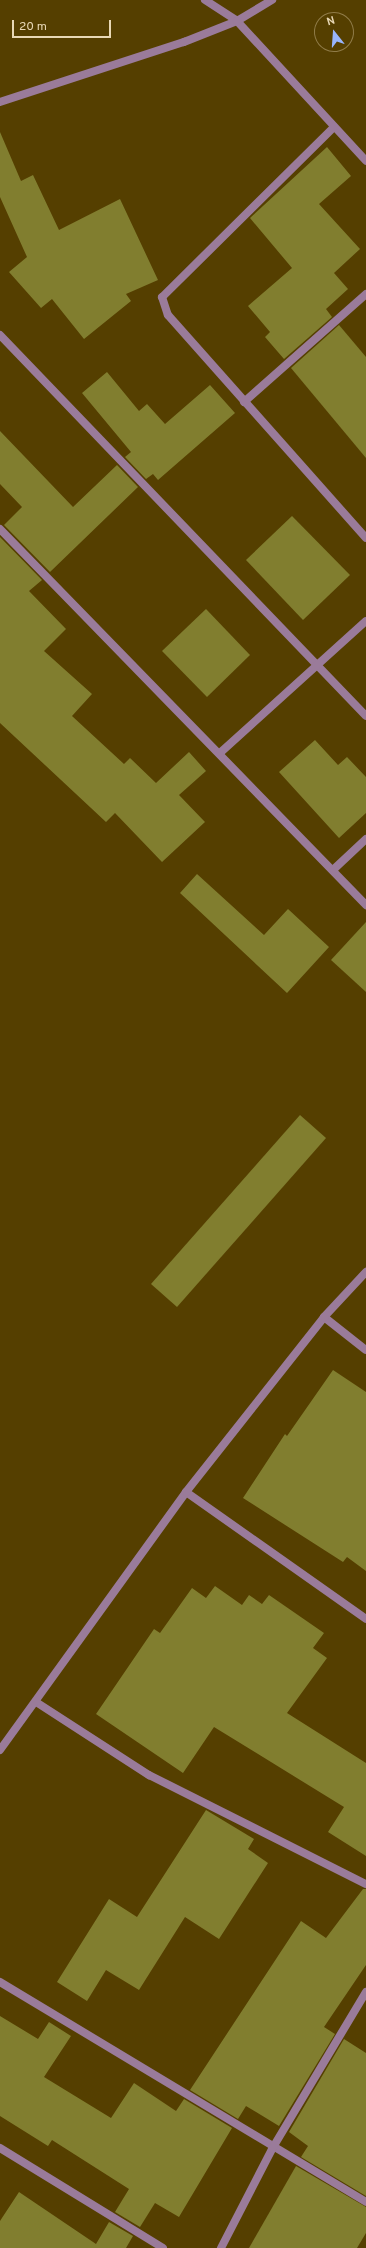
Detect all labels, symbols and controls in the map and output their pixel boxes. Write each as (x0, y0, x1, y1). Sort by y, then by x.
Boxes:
scale bar (14, 12, 113, 38)
north arrow (314, 12, 354, 52)
text: N (325, 14, 337, 29)
text: 20 m (19, 19, 47, 35)

